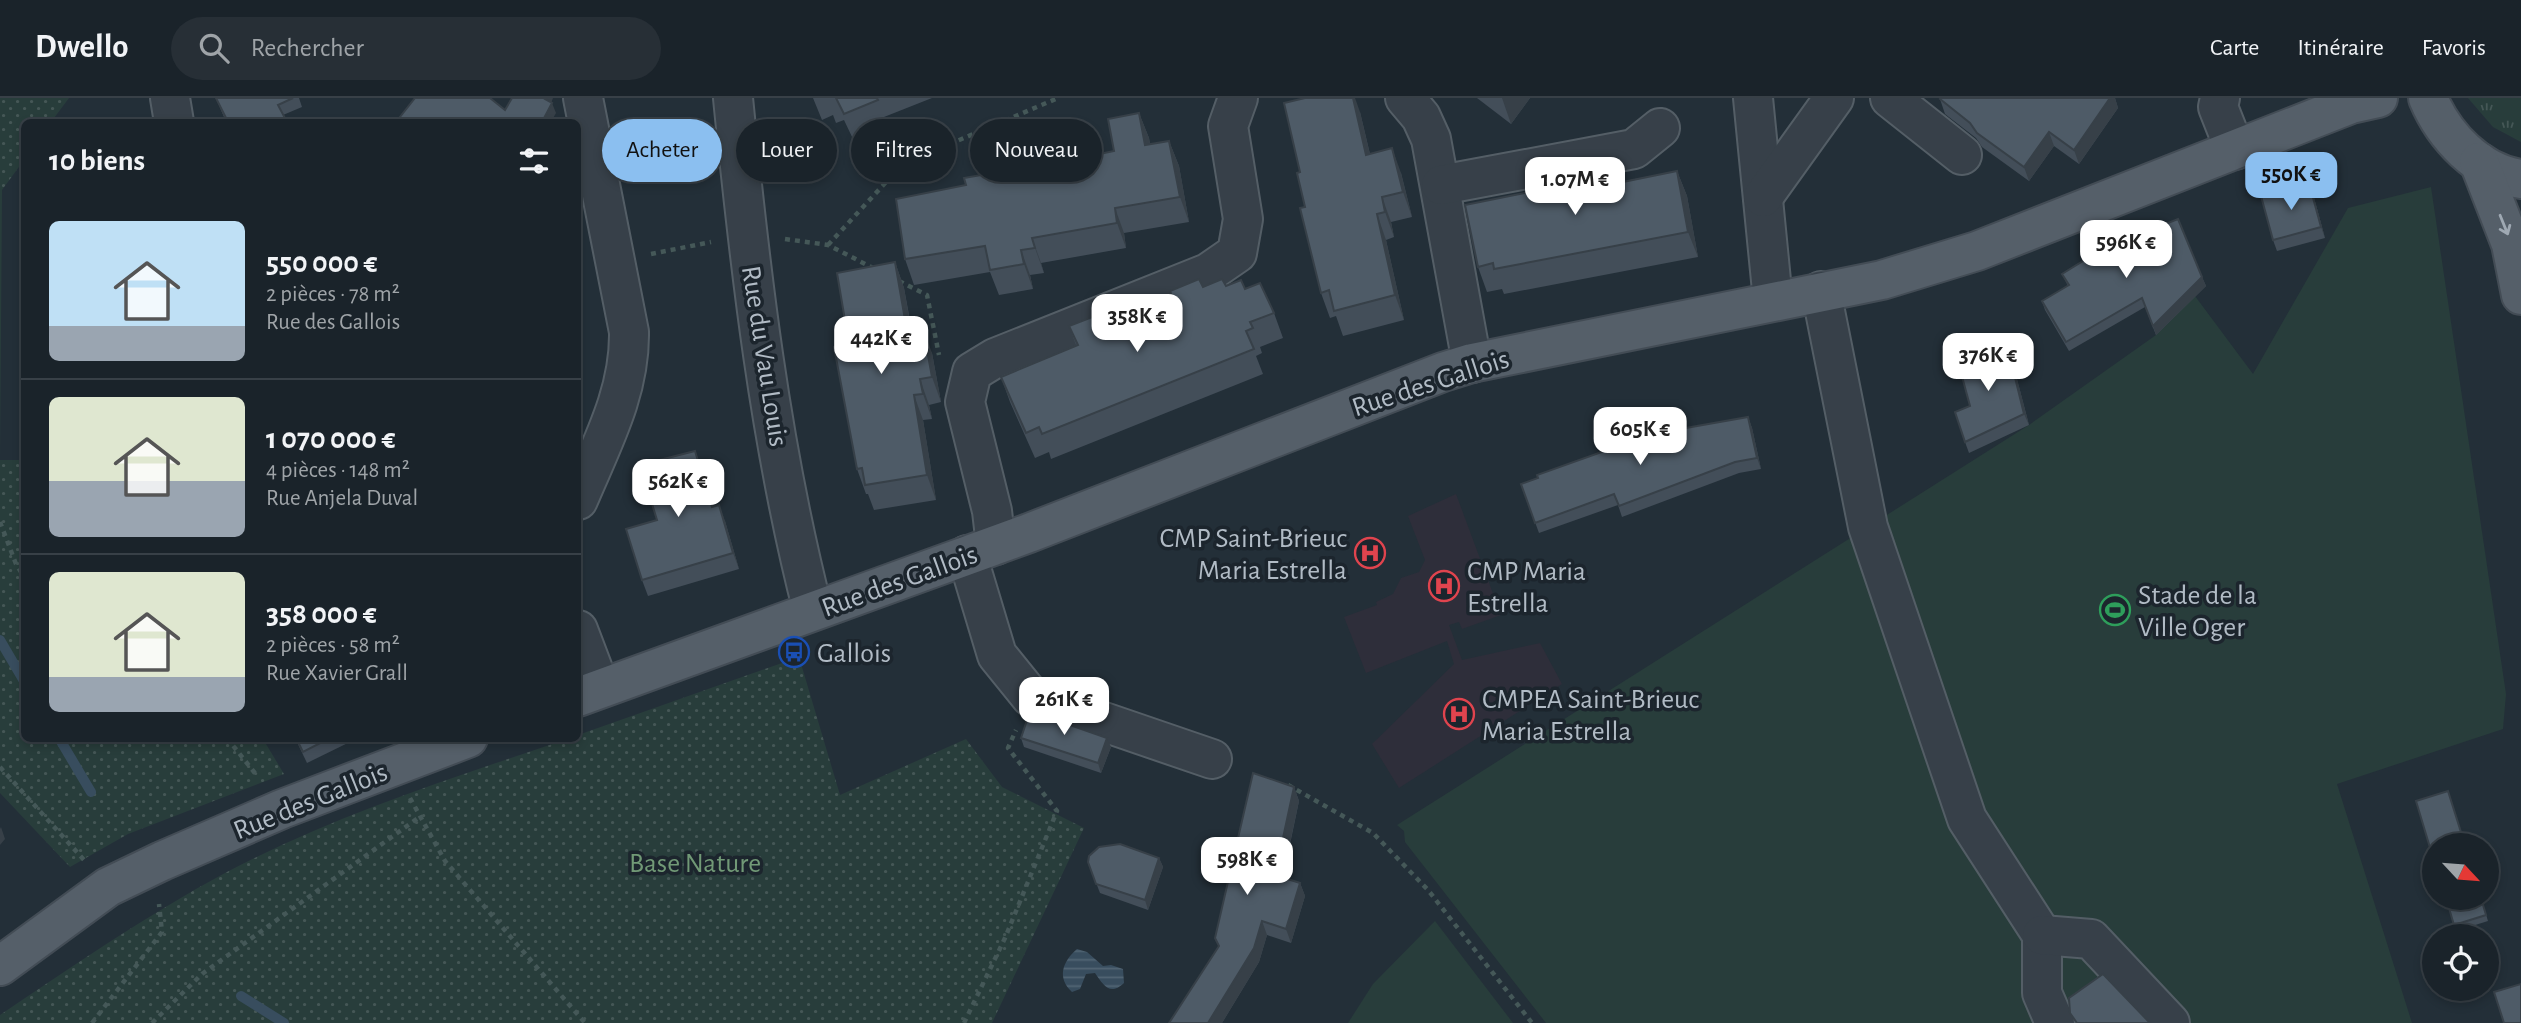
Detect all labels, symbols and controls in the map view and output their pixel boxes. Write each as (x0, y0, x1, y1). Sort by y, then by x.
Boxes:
search box (171, 17, 661, 80)
icon: search (195, 29, 233, 67)
text: Dwello (35, 31, 129, 64)
text: Rechercher (251, 35, 364, 61)
text: Carte (2210, 36, 2259, 60)
text: Itinéraire (2297, 36, 2384, 60)
text: Favoris (2422, 36, 2486, 60)
chip: Acheter (602, 119, 722, 182)
chip: Louer (736, 119, 837, 182)
chip: Filtres (851, 119, 956, 182)
chip: Nouveau (970, 119, 1102, 182)
icon: filters (515, 142, 553, 180)
text: 10 biens (49, 146, 145, 176)
pin: 550K € (2234, 152, 2348, 212)
pin: 1.07M € (1510, 158, 1640, 217)
text: 550K € (2261, 163, 2321, 186)
text: 1.07M € (1541, 168, 1609, 191)
one-way arrow (2498, 214, 2511, 236)
pin: 596K € (2069, 220, 2183, 280)
text: 596K € (2096, 231, 2156, 254)
text: 550 000 € (266, 248, 378, 278)
icon: home (105, 249, 189, 333)
street label: Rue du Vau Louis (736, 264, 792, 449)
text: 2 pièces · 78 m² (266, 283, 400, 306)
pin: 358K € (1080, 294, 1194, 354)
text: 358K € (1108, 305, 1166, 328)
text: Rue des Gallois (266, 311, 400, 334)
pin: 442K € (824, 316, 938, 376)
text: 442K € (850, 327, 912, 350)
pin: 376K € (1931, 334, 2045, 393)
text: 376K € (1959, 344, 2017, 367)
street label: Rue des Gallois (1349, 345, 1513, 422)
pin: 605K € (1583, 408, 1697, 467)
text: 605K € (1610, 418, 1670, 441)
text: 1 070 000 € (266, 424, 396, 454)
icon: home (105, 425, 189, 509)
text: 4 pièces · 148 m² (266, 459, 410, 482)
pin: 562K € (621, 460, 735, 519)
text: 562K € (648, 470, 708, 493)
text: Rue Anjela Duval (266, 487, 418, 510)
place label: CMP Saint-Brieuc Maria Estrella (1160, 525, 1347, 585)
hospital icon: CMP Saint-Brieuc Maria Estrella (1353, 536, 1387, 570)
street label: Rue des Gallois (818, 541, 981, 623)
place label: CMP Maria Estrella (1467, 558, 1586, 618)
hospital icon: CMP Maria Estrella (1427, 569, 1461, 603)
place label: Stade de la Ville Oger (2138, 582, 2257, 642)
sports icon: Stade de la Ville Oger (2098, 593, 2132, 627)
text: 358 000 € (266, 599, 377, 629)
icon: home (105, 600, 189, 684)
text: 2 pièces · 58 m² (266, 634, 400, 657)
bus stop icon: Gallois (777, 635, 811, 669)
place label: Gallois (817, 640, 891, 668)
text: Rue Xavier Grall (266, 662, 408, 685)
pin: 261K € (1007, 678, 1121, 737)
place label: CMPEA Saint-Brieuc Maria Estrella (1482, 686, 1699, 746)
text: 261K € (1035, 688, 1093, 711)
hospital icon: CMPEA Saint-Brieuc Maria Estrella (1442, 697, 1476, 731)
street label: Rue des Gallois (230, 758, 392, 845)
north arrow (2422, 833, 2499, 910)
map controls (2422, 833, 2499, 1001)
pin: 598K € (1190, 838, 1304, 897)
text: 598K € (1217, 848, 1277, 871)
park label: Base Nature (629, 850, 761, 878)
button: locate (2422, 924, 2499, 1001)

